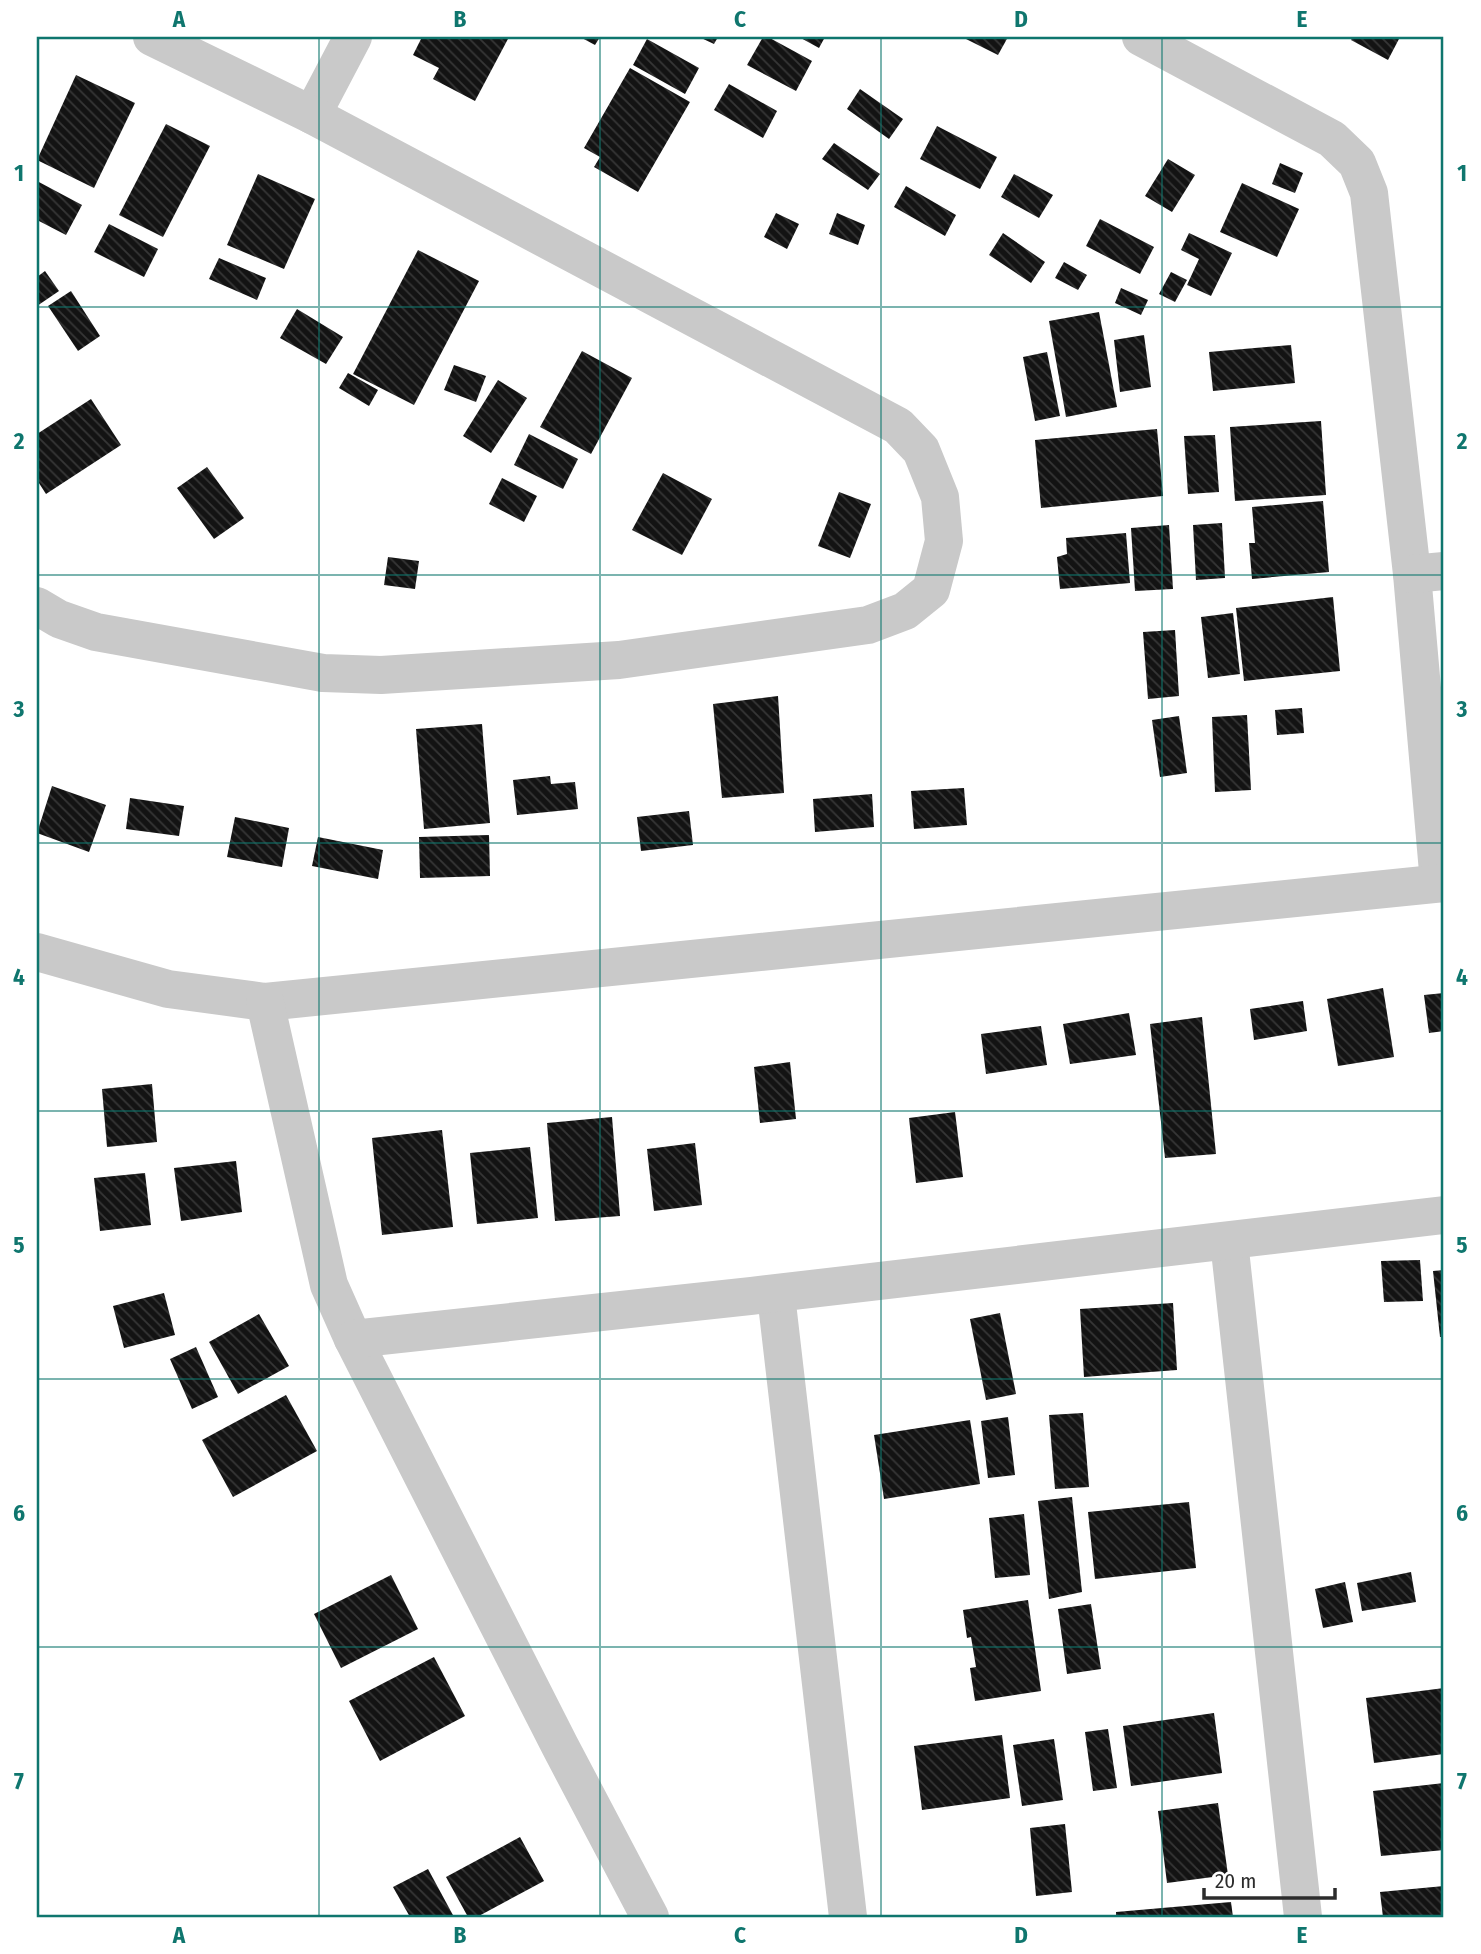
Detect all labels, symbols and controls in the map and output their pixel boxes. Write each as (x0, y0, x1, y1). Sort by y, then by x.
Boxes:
text: A (172, 5, 186, 33)
text: B (454, 5, 467, 33)
text: C (734, 5, 746, 33)
text: D (1014, 5, 1028, 33)
text: E (1297, 5, 1308, 33)
text: 1 (14, 159, 24, 187)
text: 1 (1457, 159, 1467, 187)
text: 2 (13, 427, 25, 455)
text: 2 (1456, 427, 1468, 455)
text: 3 (13, 695, 25, 723)
text: 3 (1456, 695, 1468, 723)
text: 4 (13, 963, 25, 991)
text: 4 (1456, 963, 1468, 991)
text: 5 (13, 1231, 25, 1259)
text: 5 (1456, 1231, 1468, 1259)
text: 6 (13, 1499, 25, 1527)
text: 6 (1456, 1499, 1468, 1527)
text: 7 (14, 1767, 24, 1795)
text: 7 (1457, 1767, 1467, 1795)
scale bar (1204, 1856, 1336, 1900)
text: 20 m (1215, 1868, 1256, 1894)
text: A (172, 1921, 186, 1949)
text: B (454, 1921, 467, 1949)
text: C (734, 1921, 746, 1949)
text: D (1014, 1921, 1028, 1949)
text: E (1297, 1921, 1308, 1949)

